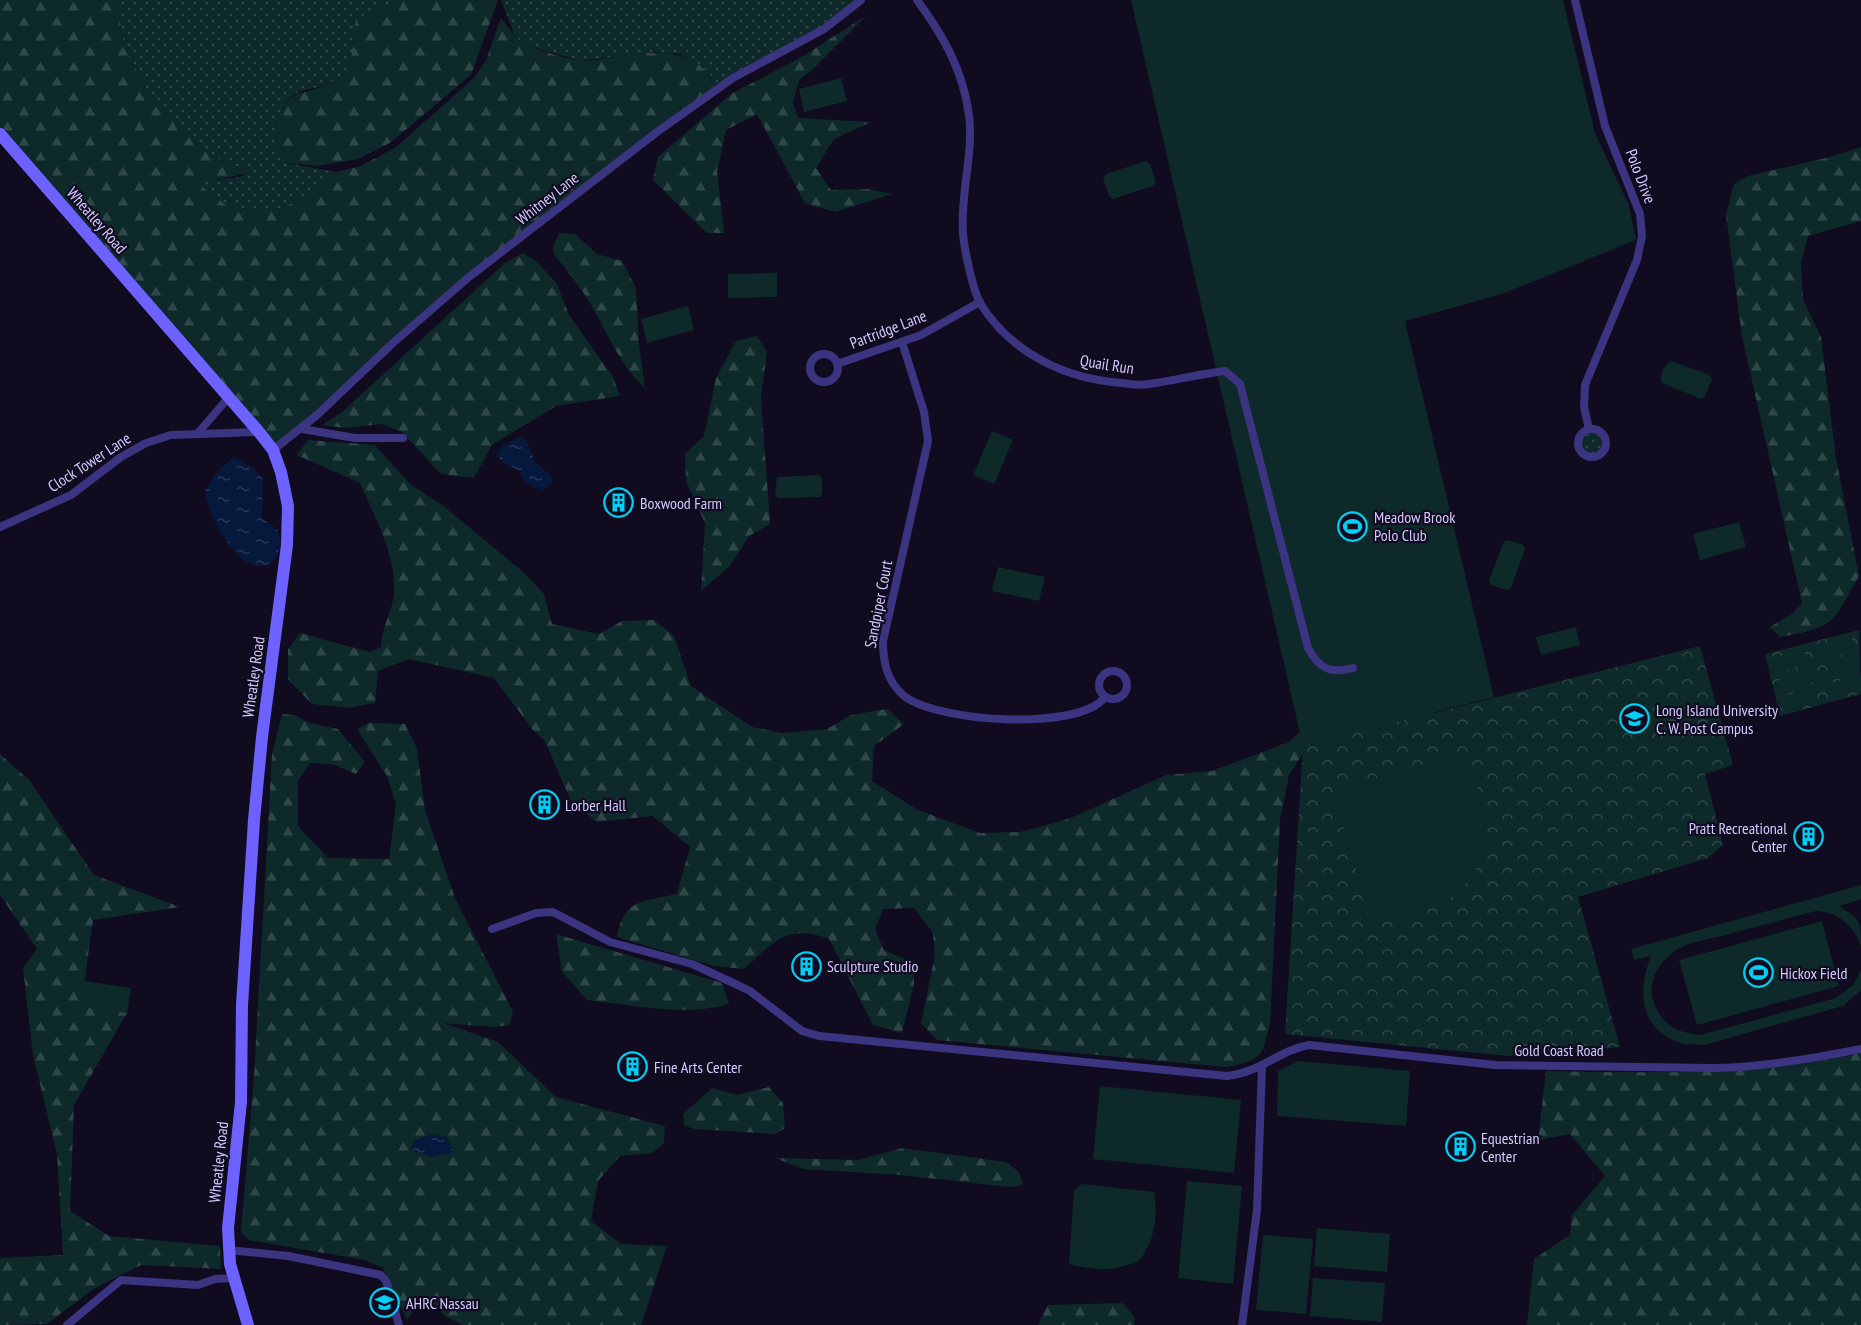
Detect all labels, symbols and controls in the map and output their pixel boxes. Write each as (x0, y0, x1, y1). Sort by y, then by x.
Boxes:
street label: Polo Drive (1621, 146, 1661, 206)
street label: Whitney Lane (512, 167, 582, 229)
street label: Wheatley Road (63, 183, 131, 257)
street label: Partridge Lane (847, 305, 929, 353)
street label: Quail Run (1079, 350, 1135, 378)
street label: Clock Tower Lane (44, 428, 134, 496)
building icon: Boxwood Farm (603, 487, 635, 519)
place label: Boxwood Farm (640, 493, 722, 513)
place label: Meadow Brook Polo Club (1374, 507, 1456, 545)
sports icon: Meadow Brook Polo Club (1337, 510, 1369, 542)
street label: Sandpiper Court (860, 558, 896, 650)
street label: Wheatley Road (237, 635, 269, 719)
place label: Long Island University C. W. Post Campus (1656, 700, 1778, 738)
school or university icon: Long Island University C. W. Post Campus (1619, 703, 1651, 735)
building icon: Lorber Hall (528, 789, 560, 821)
place label: Lorber Hall (565, 795, 626, 815)
place label: Pratt Recreational Center (1689, 818, 1788, 856)
building icon: Pratt Recreational Center (1792, 821, 1824, 853)
building icon: Sculpture Studio (790, 950, 822, 982)
place label: Sculpture Studio (827, 956, 918, 976)
sports icon: Hickox Field (1743, 957, 1775, 989)
place label: Hickox Field (1780, 963, 1847, 983)
street label: Gold Coast Road (1514, 1040, 1604, 1060)
building icon: Fine Arts Center (617, 1051, 649, 1083)
place label: Fine Arts Center (654, 1057, 743, 1077)
street label: Wheatley Road (204, 1120, 232, 1204)
place label: Equestrian Center (1481, 1128, 1539, 1166)
building icon: Equestrian Center (1444, 1131, 1476, 1163)
school or university icon: AHRC Nassau (369, 1287, 401, 1319)
place label: AHRC Nassau (406, 1293, 479, 1313)

